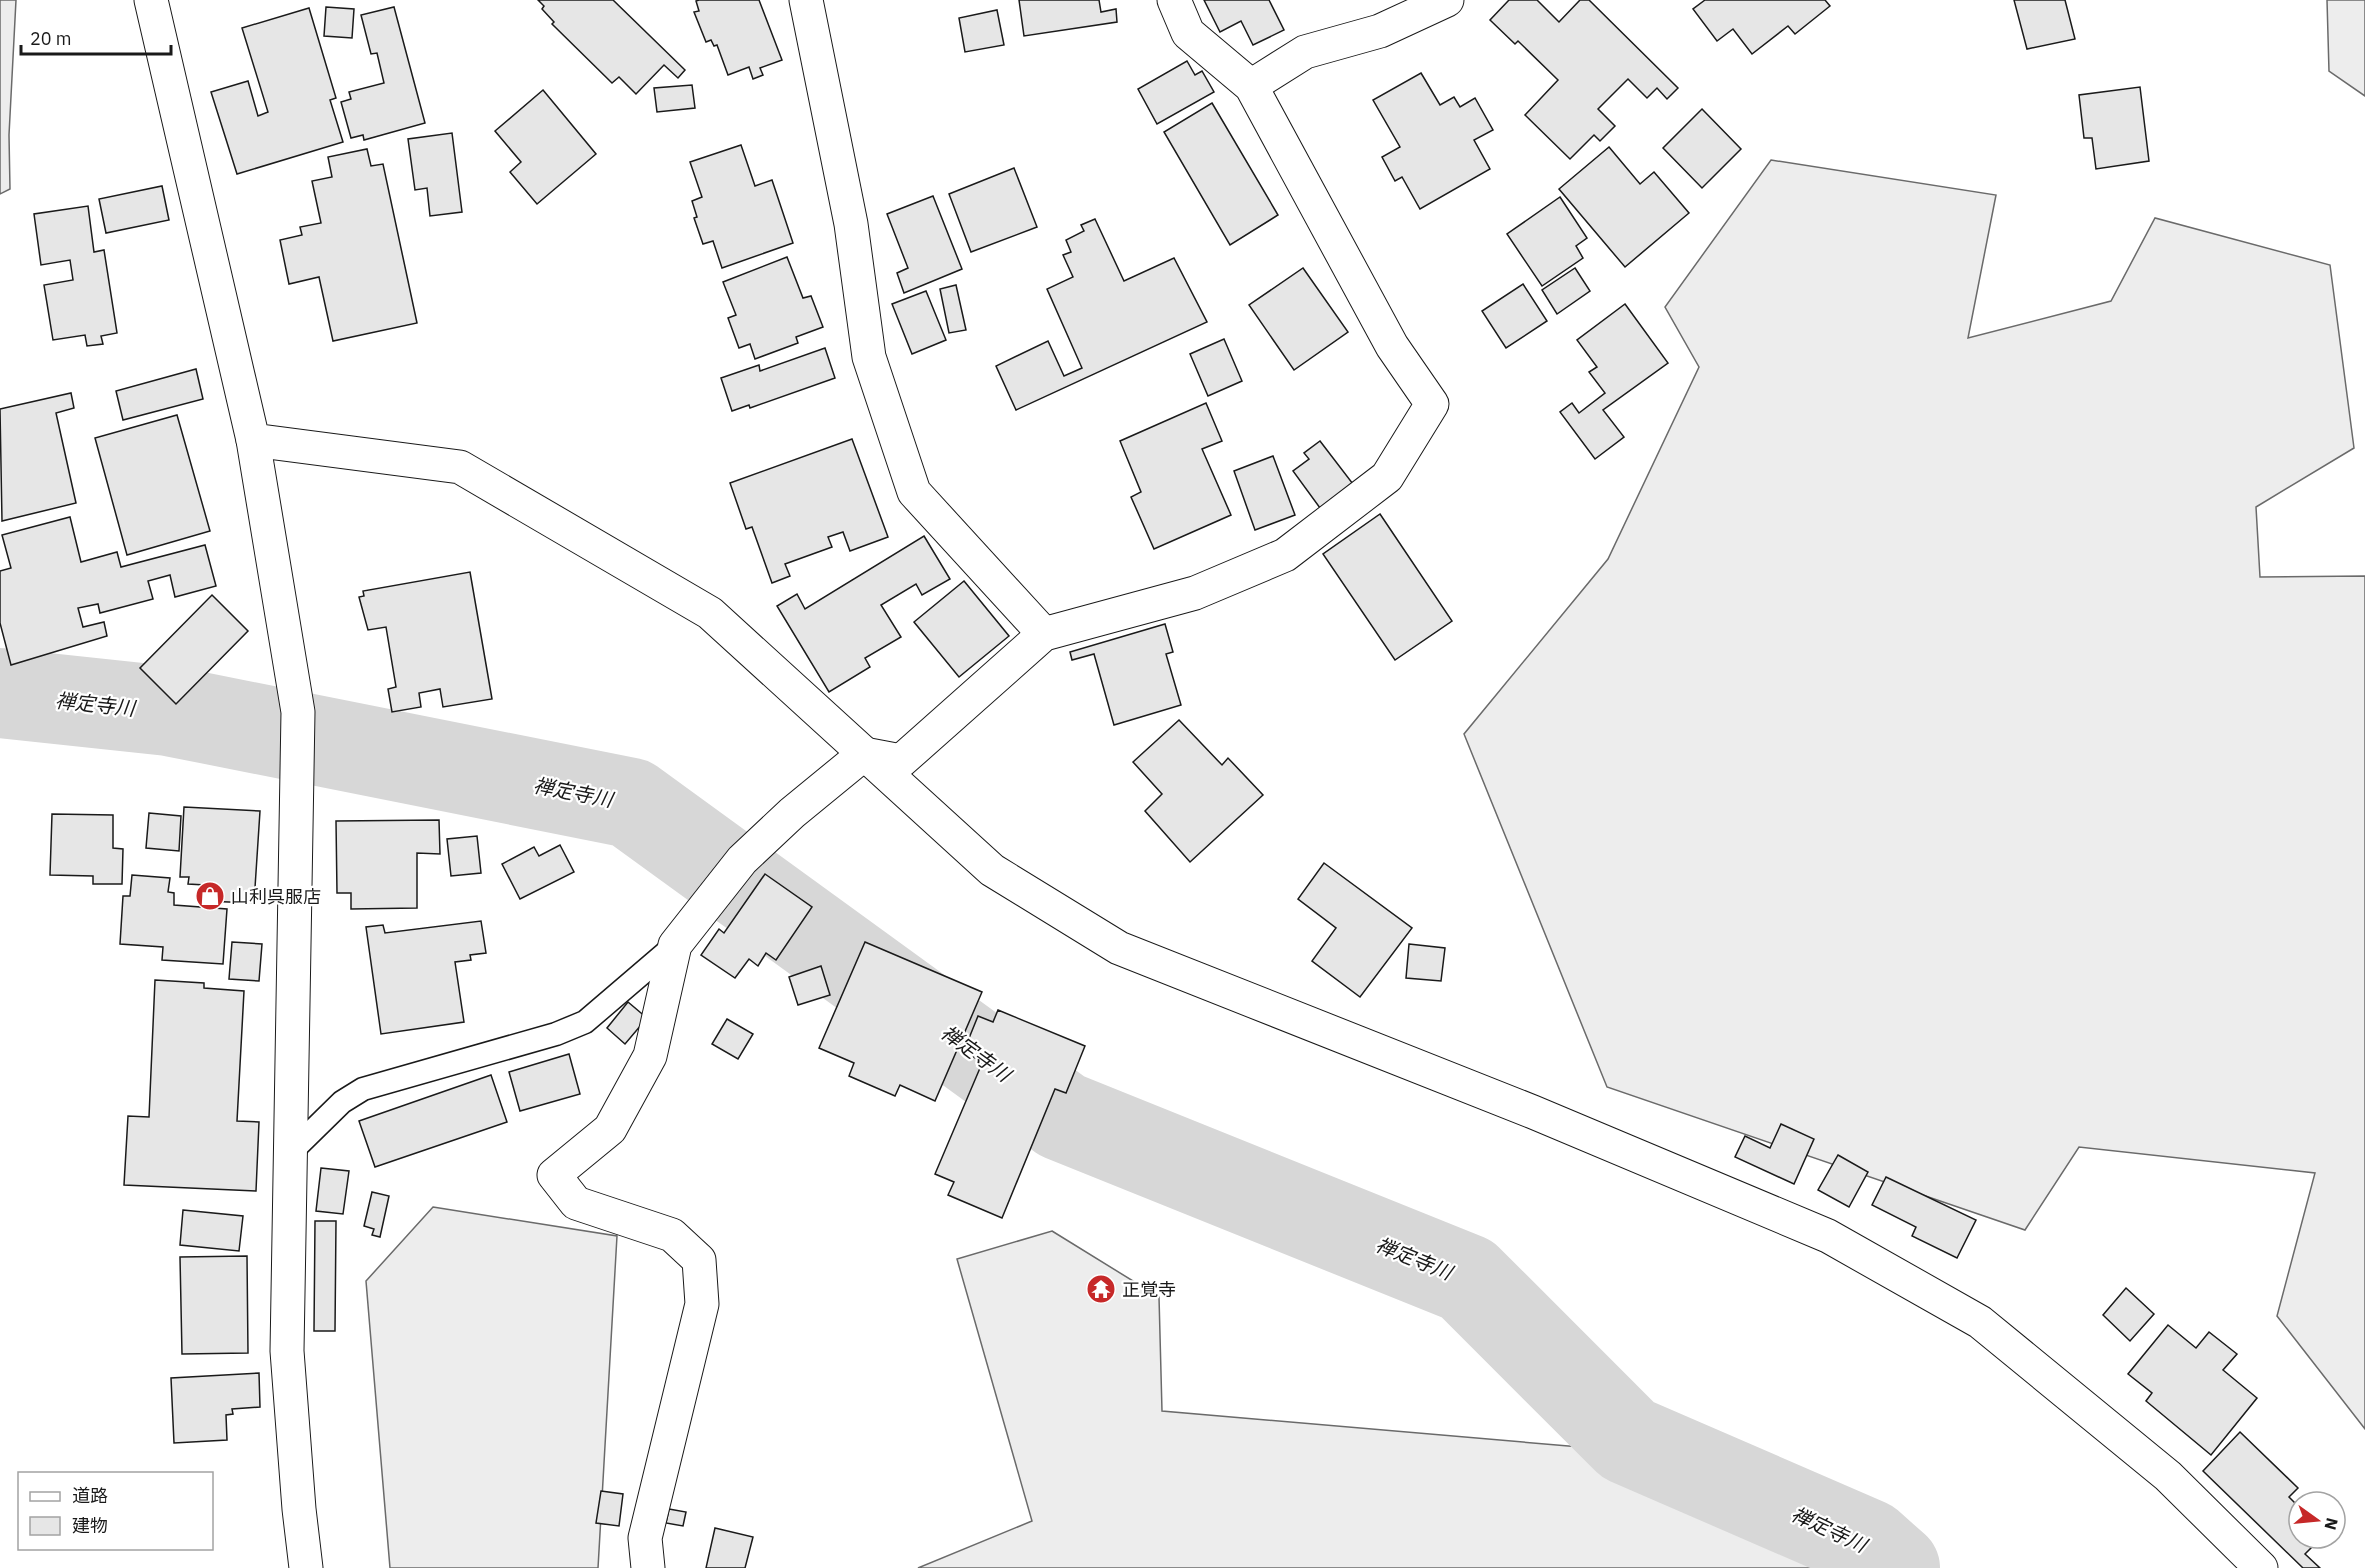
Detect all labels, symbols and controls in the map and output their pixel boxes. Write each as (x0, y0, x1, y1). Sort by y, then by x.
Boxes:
scale bar (21, 18, 171, 56)
text: 20 m (30, 27, 72, 50)
water label: 禅定寺川 (54, 686, 138, 722)
water label: 禅定寺川 (531, 771, 617, 813)
shop icon: 山利呉服店 (194, 880, 226, 912)
place label: 山利呉服店 (231, 885, 321, 908)
water label: 禅定寺川 (936, 1019, 1018, 1089)
water label: 禅定寺川 (1372, 1230, 1458, 1286)
temple icon: 正覚寺 (1085, 1273, 1117, 1305)
place label: 正覚寺 (1122, 1278, 1176, 1301)
legend (18, 1472, 213, 1550)
text: 道路 (72, 1484, 108, 1507)
north arrow (2287, 1490, 2347, 1550)
water label: 禅定寺川 (1787, 1500, 1873, 1559)
text: 建物 (72, 1514, 108, 1537)
text: N (2320, 1516, 2343, 1532)

